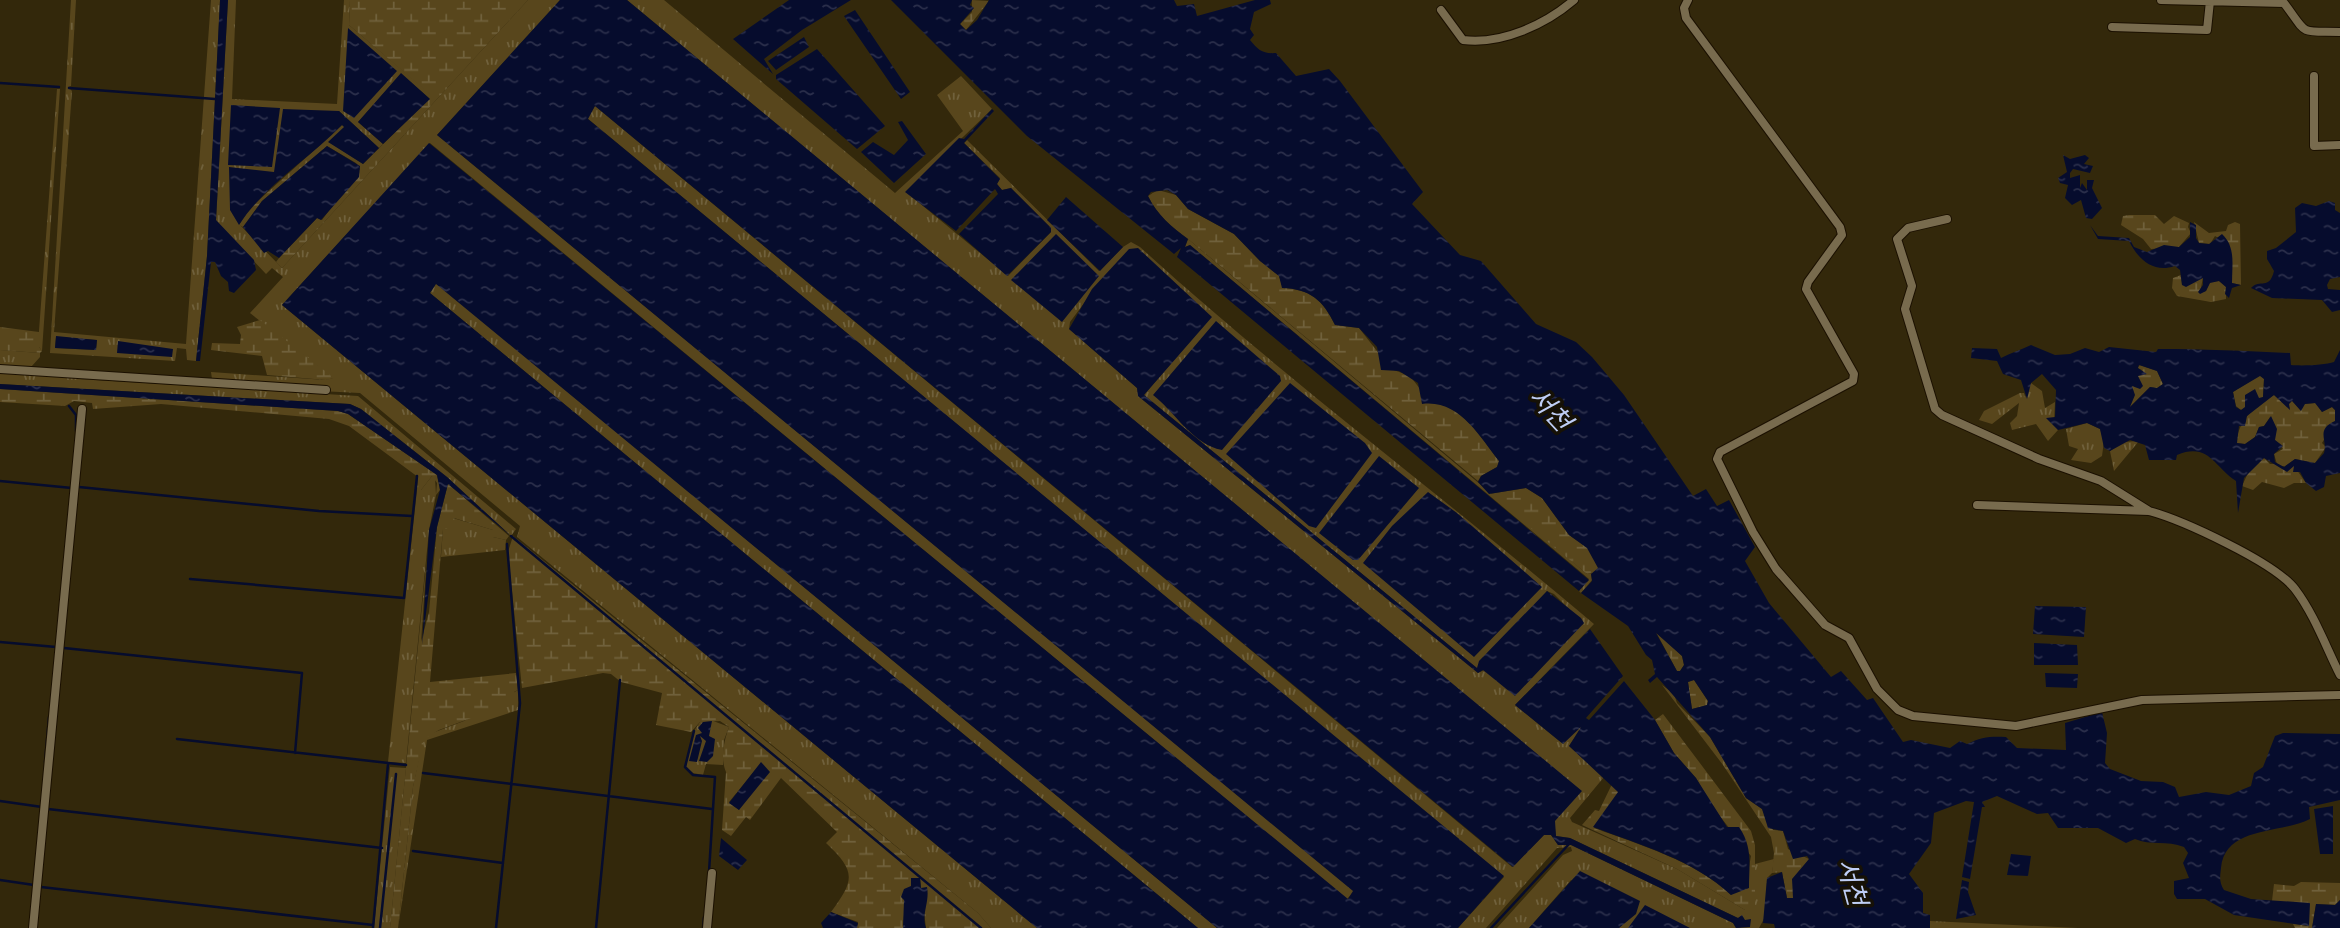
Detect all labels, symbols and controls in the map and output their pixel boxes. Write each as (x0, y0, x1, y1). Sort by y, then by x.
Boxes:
water label: 서천 (1520, 379, 1582, 442)
water label: 서천 (1827, 854, 1877, 913)

